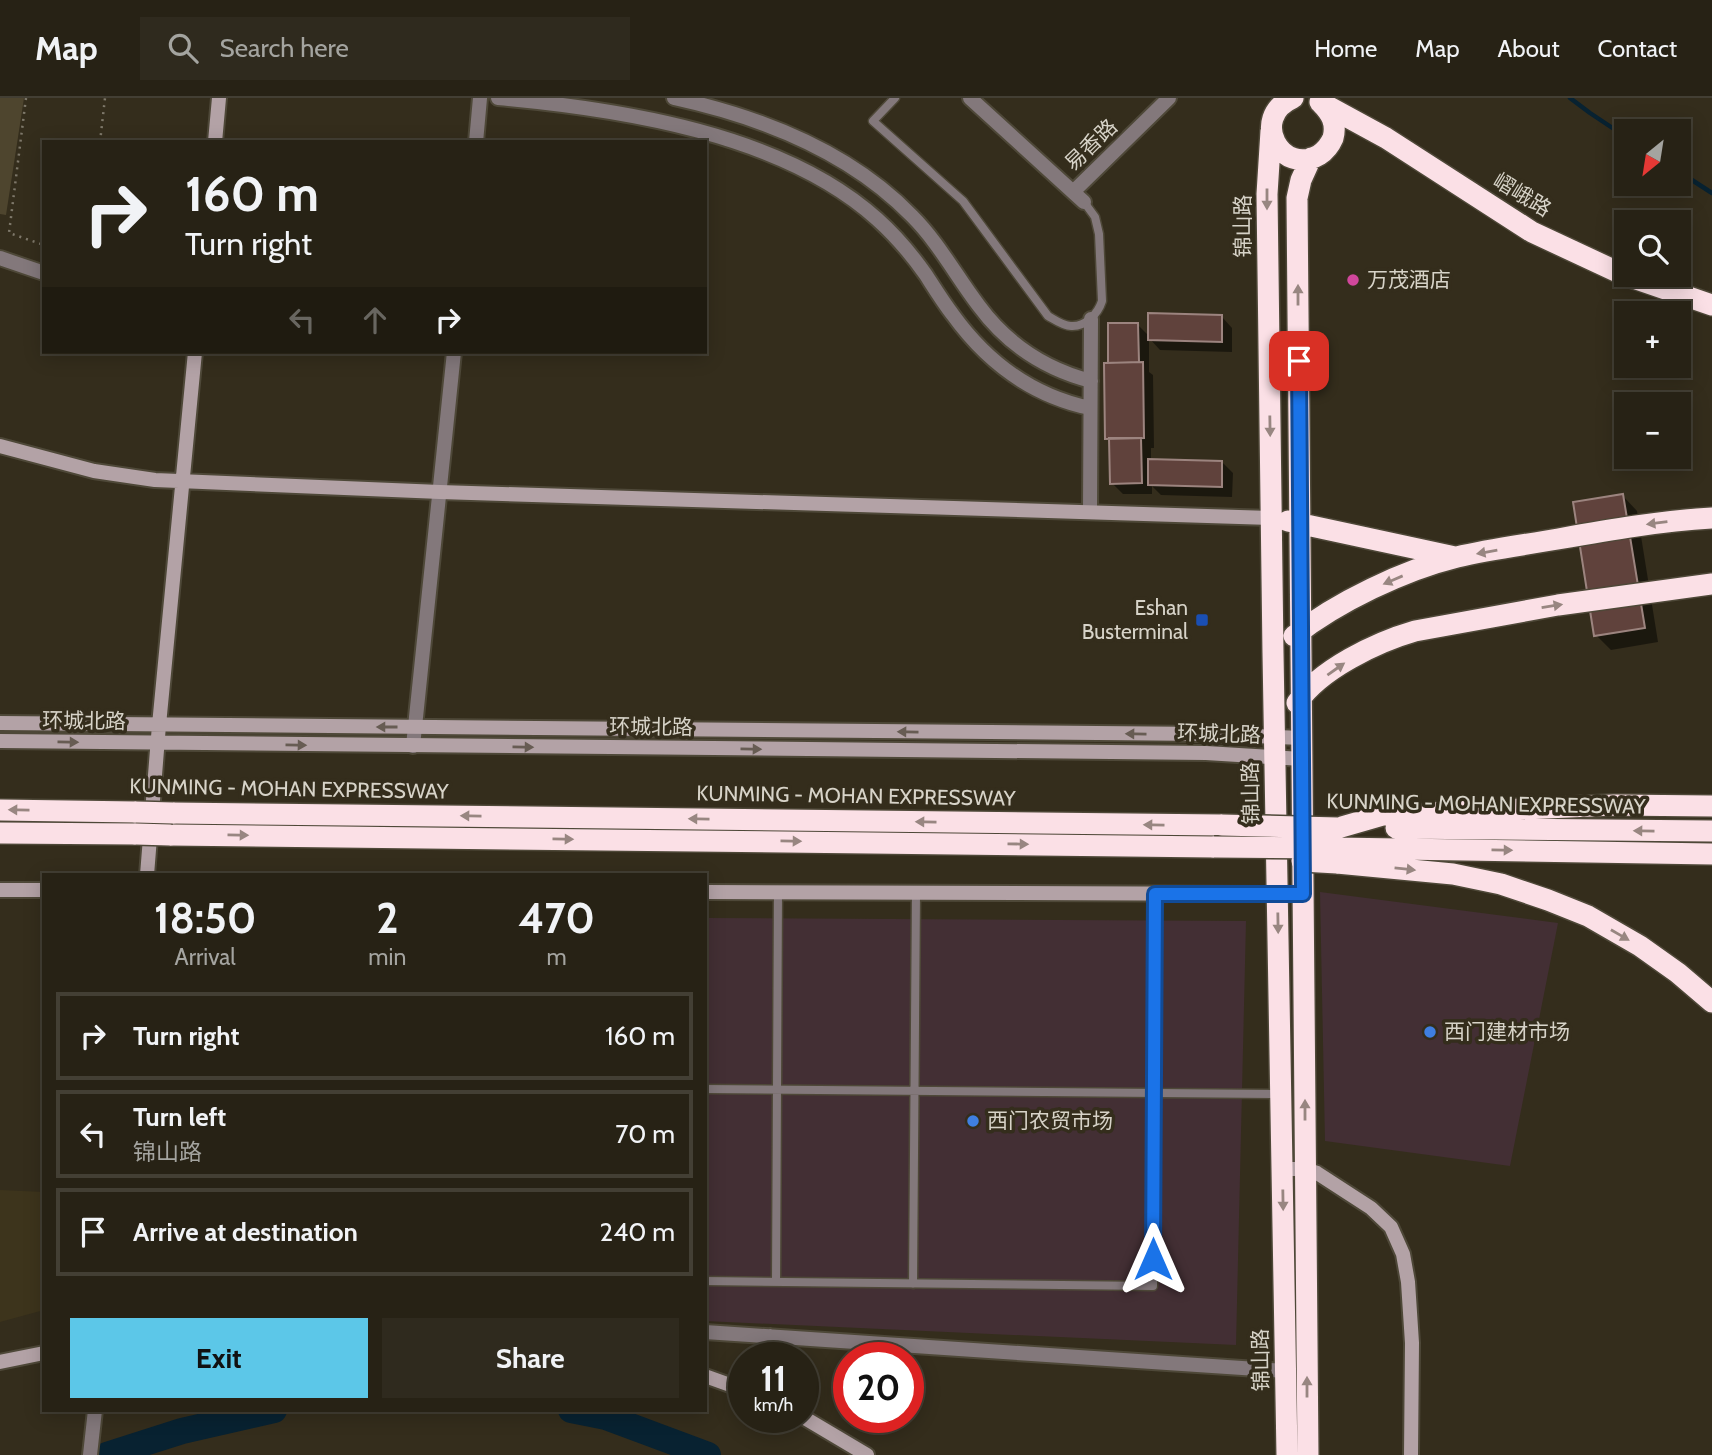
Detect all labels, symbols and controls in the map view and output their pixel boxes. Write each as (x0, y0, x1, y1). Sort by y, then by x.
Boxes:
search box (140, 17, 630, 80)
text: Map (35, 28, 98, 68)
icon: search (164, 29, 202, 67)
text: Search here (220, 32, 349, 64)
text: Home (1314, 34, 1377, 63)
text: Map (1415, 34, 1460, 63)
text: About (1498, 34, 1560, 63)
text: Contact (1598, 34, 1677, 63)
street label: 易香路 (1059, 114, 1122, 176)
north arrow (1614, 119, 1690, 196)
map controls (1614, 119, 1691, 469)
text: 160 m (185, 164, 319, 223)
icon: right (70, 168, 161, 259)
street label: 嶍峨路 (1489, 168, 1556, 222)
one-way arrow (1261, 188, 1273, 210)
street label: 锦山路 (1230, 195, 1255, 258)
button: search (1614, 210, 1691, 287)
text: Turn right (185, 224, 312, 263)
place label: 万茂酒店 (1367, 267, 1451, 292)
marker: 万茂酒店 (1345, 272, 1361, 288)
one-way arrow (1292, 284, 1304, 306)
icon: left (283, 301, 321, 339)
icon: ahead (356, 301, 394, 339)
icon: right (429, 301, 467, 339)
button: + (1614, 301, 1691, 378)
pin (1269, 331, 1329, 391)
icon: arrive (1280, 342, 1318, 380)
button: − (1614, 392, 1691, 469)
one-way arrow (1264, 415, 1276, 437)
one-way arrow (1646, 518, 1668, 529)
one-way arrow (1476, 547, 1498, 558)
one-way arrow (1383, 575, 1404, 586)
place label: Eshan Busterminal (1082, 595, 1188, 644)
one-way arrow (1541, 600, 1563, 611)
marker: Eshan Busterminal (1194, 612, 1210, 628)
one-way arrow (1327, 662, 1345, 676)
street label: 环城北路 (42, 707, 126, 734)
street label: 环城北路 (609, 713, 693, 740)
street label: 环城北路 (1177, 720, 1261, 747)
one-way arrow (375, 721, 397, 733)
one-way arrow (897, 726, 919, 738)
one-way arrow (1124, 728, 1146, 740)
one-way arrow (57, 736, 79, 748)
one-way arrow (285, 739, 307, 751)
one-way arrow (512, 741, 534, 753)
one-way arrow (740, 743, 762, 755)
street label: 锦山路 (1237, 761, 1264, 825)
street label: KUNMING - MOHAN EXPRESSWAY (129, 773, 450, 804)
street label: KUNMING - MOHAN EXPRESSWAY (696, 780, 1017, 811)
street label: KUNMING - MOHAN EXPRESSWAY (1326, 788, 1647, 819)
one-way arrow (8, 805, 30, 816)
one-way arrow (460, 810, 482, 822)
one-way arrow (687, 813, 709, 825)
one-way arrow (915, 816, 937, 828)
one-way arrow (1142, 819, 1164, 830)
one-way arrow (1633, 825, 1655, 837)
one-way arrow (227, 829, 249, 841)
one-way arrow (553, 833, 575, 845)
one-way arrow (780, 835, 802, 847)
one-way arrow (1008, 838, 1030, 849)
one-way arrow (1491, 844, 1513, 856)
one-way arrow (1394, 864, 1416, 875)
text: 18:50 (154, 892, 256, 944)
text: 2 (376, 892, 398, 944)
text: 470 (518, 892, 595, 944)
one-way arrow (1272, 912, 1284, 934)
one-way arrow (1611, 929, 1630, 941)
text: Arrival (175, 943, 236, 971)
text: min (368, 943, 406, 971)
text: m (547, 943, 567, 971)
icon: right (74, 1017, 112, 1055)
place label: 西门建材市场 (1444, 1019, 1570, 1044)
text: Turn right (133, 1020, 239, 1052)
text: 160 m (605, 1020, 675, 1052)
marker: 西门建材市场 (1422, 1024, 1438, 1040)
one-way arrow (1299, 1099, 1311, 1121)
text: Turn left (133, 1101, 226, 1133)
place label: 西门农贸市场 (987, 1108, 1113, 1133)
marker: 西门农贸市场 (965, 1113, 981, 1129)
icon: left (74, 1115, 112, 1153)
text: 70 m (615, 1118, 675, 1150)
text: 锦山路 (133, 1138, 202, 1166)
one-way arrow (1277, 1189, 1288, 1211)
icon: arrive (74, 1213, 112, 1251)
text: Arrive at destination (133, 1216, 358, 1248)
text: 240 m (600, 1216, 675, 1248)
position arrow (1116, 1222, 1190, 1296)
button: Exit (70, 1318, 368, 1398)
button: Share (382, 1318, 679, 1398)
street label: 锦山路 (1247, 1328, 1274, 1392)
speed limit sign: 20 (833, 1342, 924, 1433)
text: 11 (761, 1357, 786, 1400)
one-way arrow (1301, 1376, 1313, 1398)
text: km/h (754, 1394, 793, 1416)

